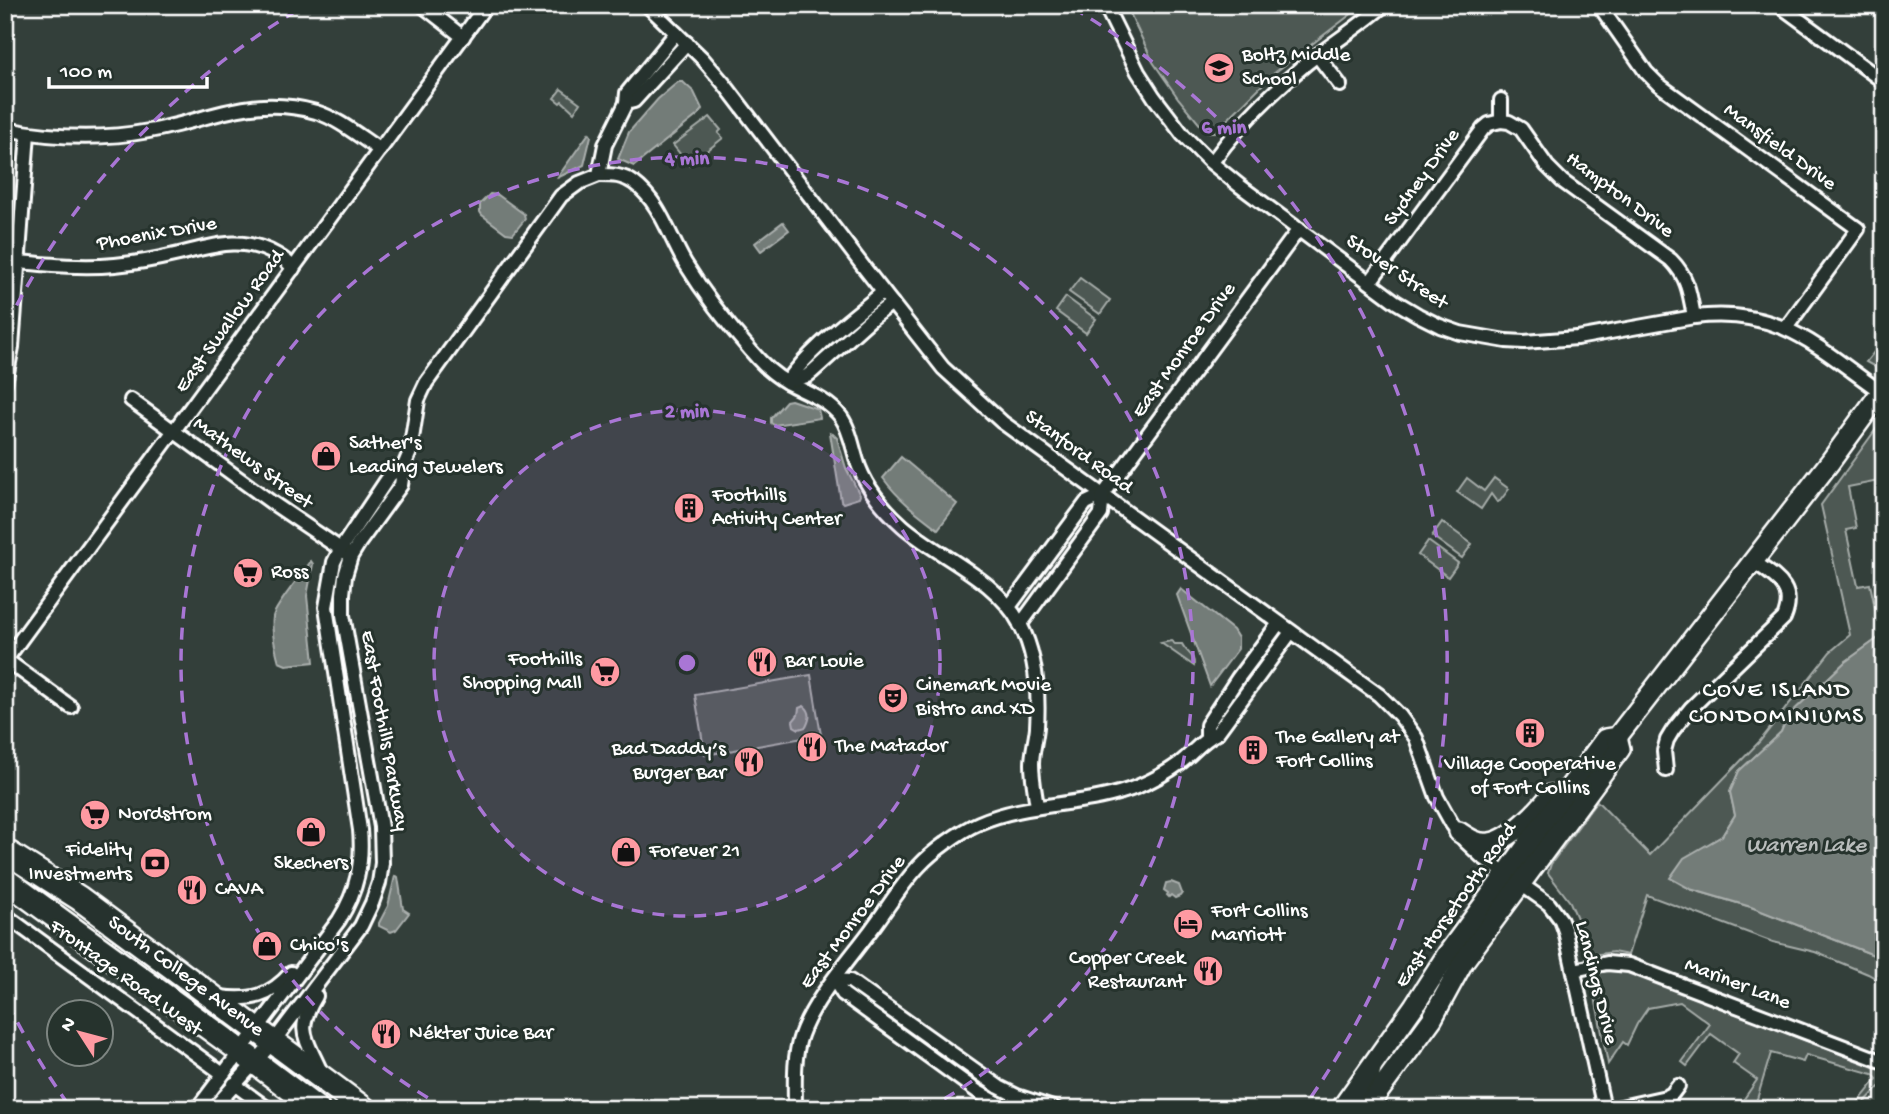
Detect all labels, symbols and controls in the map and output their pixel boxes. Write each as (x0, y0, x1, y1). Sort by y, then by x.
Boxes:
place label: Boltz Middle School (1241, 44, 1351, 93)
scale bar (49, 46, 206, 90)
school or university icon: Boltz Middle School (1202, 51, 1236, 85)
text: 100 m (59, 61, 112, 86)
street label: Mansfield Drive (1718, 99, 1841, 198)
text: 6 min (1201, 117, 1248, 142)
street label: Sydney Drive (1379, 123, 1467, 232)
street label: Hampton Drive (1560, 147, 1679, 246)
text: 4 min (664, 148, 710, 173)
street label: Phoenix Drive (94, 212, 220, 258)
street label: Stover Street (1340, 230, 1454, 318)
street label: East Swallow Road (171, 244, 292, 398)
street label: East Monroe Drive (1127, 277, 1243, 424)
text: 2 min (665, 401, 710, 426)
street label: Stanford Road (1019, 405, 1138, 502)
street label: Mathews Street (187, 412, 319, 517)
place label: Sather's Leading Jewelers (349, 432, 504, 481)
shop icon: Sather's Leading Jewelers (309, 439, 343, 473)
place label: Foothills Activity Center (711, 484, 843, 533)
building icon: Foothills Activity Center (672, 491, 706, 525)
supermarket icon: Ross (231, 556, 265, 590)
place label: Ross (271, 561, 310, 586)
street label: East Foothills Parkway (353, 629, 413, 833)
restaurant icon: Bar Louie (745, 645, 779, 679)
place label: Foothills Shopping Mall (462, 648, 583, 697)
place label: Bar Louie (784, 650, 865, 675)
centre of rings (675, 651, 699, 675)
supermarket icon: Foothills Shopping Mall (588, 655, 622, 689)
place label: Cinemark Movie Bistro and XD (915, 674, 1052, 723)
district label: COVE ISLAND CONDOMINIUMS (1689, 678, 1865, 731)
theatre icon: Cinemark Movie Bistro and XD (876, 681, 910, 715)
building icon: Village Cooperative of Fort Collins (1513, 716, 1547, 750)
place label: The Gallery at Fort Collins (1275, 726, 1402, 775)
restaurant icon: The Matador (795, 730, 829, 764)
building icon: The Gallery at Fort Collins (1236, 733, 1270, 767)
place label: The Matador (834, 735, 949, 760)
place label: Bad Daddy’s Burger Bar (611, 738, 728, 787)
restaurant icon: Bad Daddy’s Burger Bar (732, 745, 766, 779)
place label: Village Cooperative of Fort Collins (1443, 753, 1617, 802)
supermarket icon: Nordstrom (78, 798, 112, 832)
place label: Nordstrom (118, 803, 212, 828)
shop icon: Skechers (294, 815, 328, 849)
street label: East Horsetooth Road (1391, 817, 1524, 993)
water label: Warren Lake (1746, 833, 1867, 860)
shop icon: Forever 21 (609, 835, 643, 869)
place label: Fidelity Investments (29, 839, 133, 888)
place label: Forever 21 (648, 840, 740, 865)
bank icon: Fidelity Investments (138, 846, 172, 880)
street label: East Monroe Drive (795, 850, 913, 995)
place label: Skechers (274, 852, 349, 877)
restaurant icon: CAVA (175, 873, 209, 907)
place label: CAVA (215, 878, 264, 903)
place label: Fort Collins Marriott (1210, 900, 1309, 949)
hotel icon: Fort Collins Marriott (1171, 907, 1205, 941)
street label: South College Avenue (102, 911, 270, 1044)
street label: Frontage Road West (43, 915, 208, 1044)
street label: Landings Drive (1568, 919, 1623, 1049)
shop icon: Chico's (250, 929, 284, 963)
place label: Chico's (290, 934, 350, 959)
place label: Copper Creek Restaurant (1069, 947, 1188, 996)
street label: Mariner Lane (1680, 953, 1795, 1017)
restaurant icon: Copper Creek Restaurant (1191, 954, 1225, 988)
north arrow (46, 998, 116, 1068)
text: N (56, 1013, 82, 1037)
restaurant icon: Nékter Juice Bar (369, 1017, 403, 1051)
place label: Nékter Juice Bar (409, 1022, 555, 1047)

